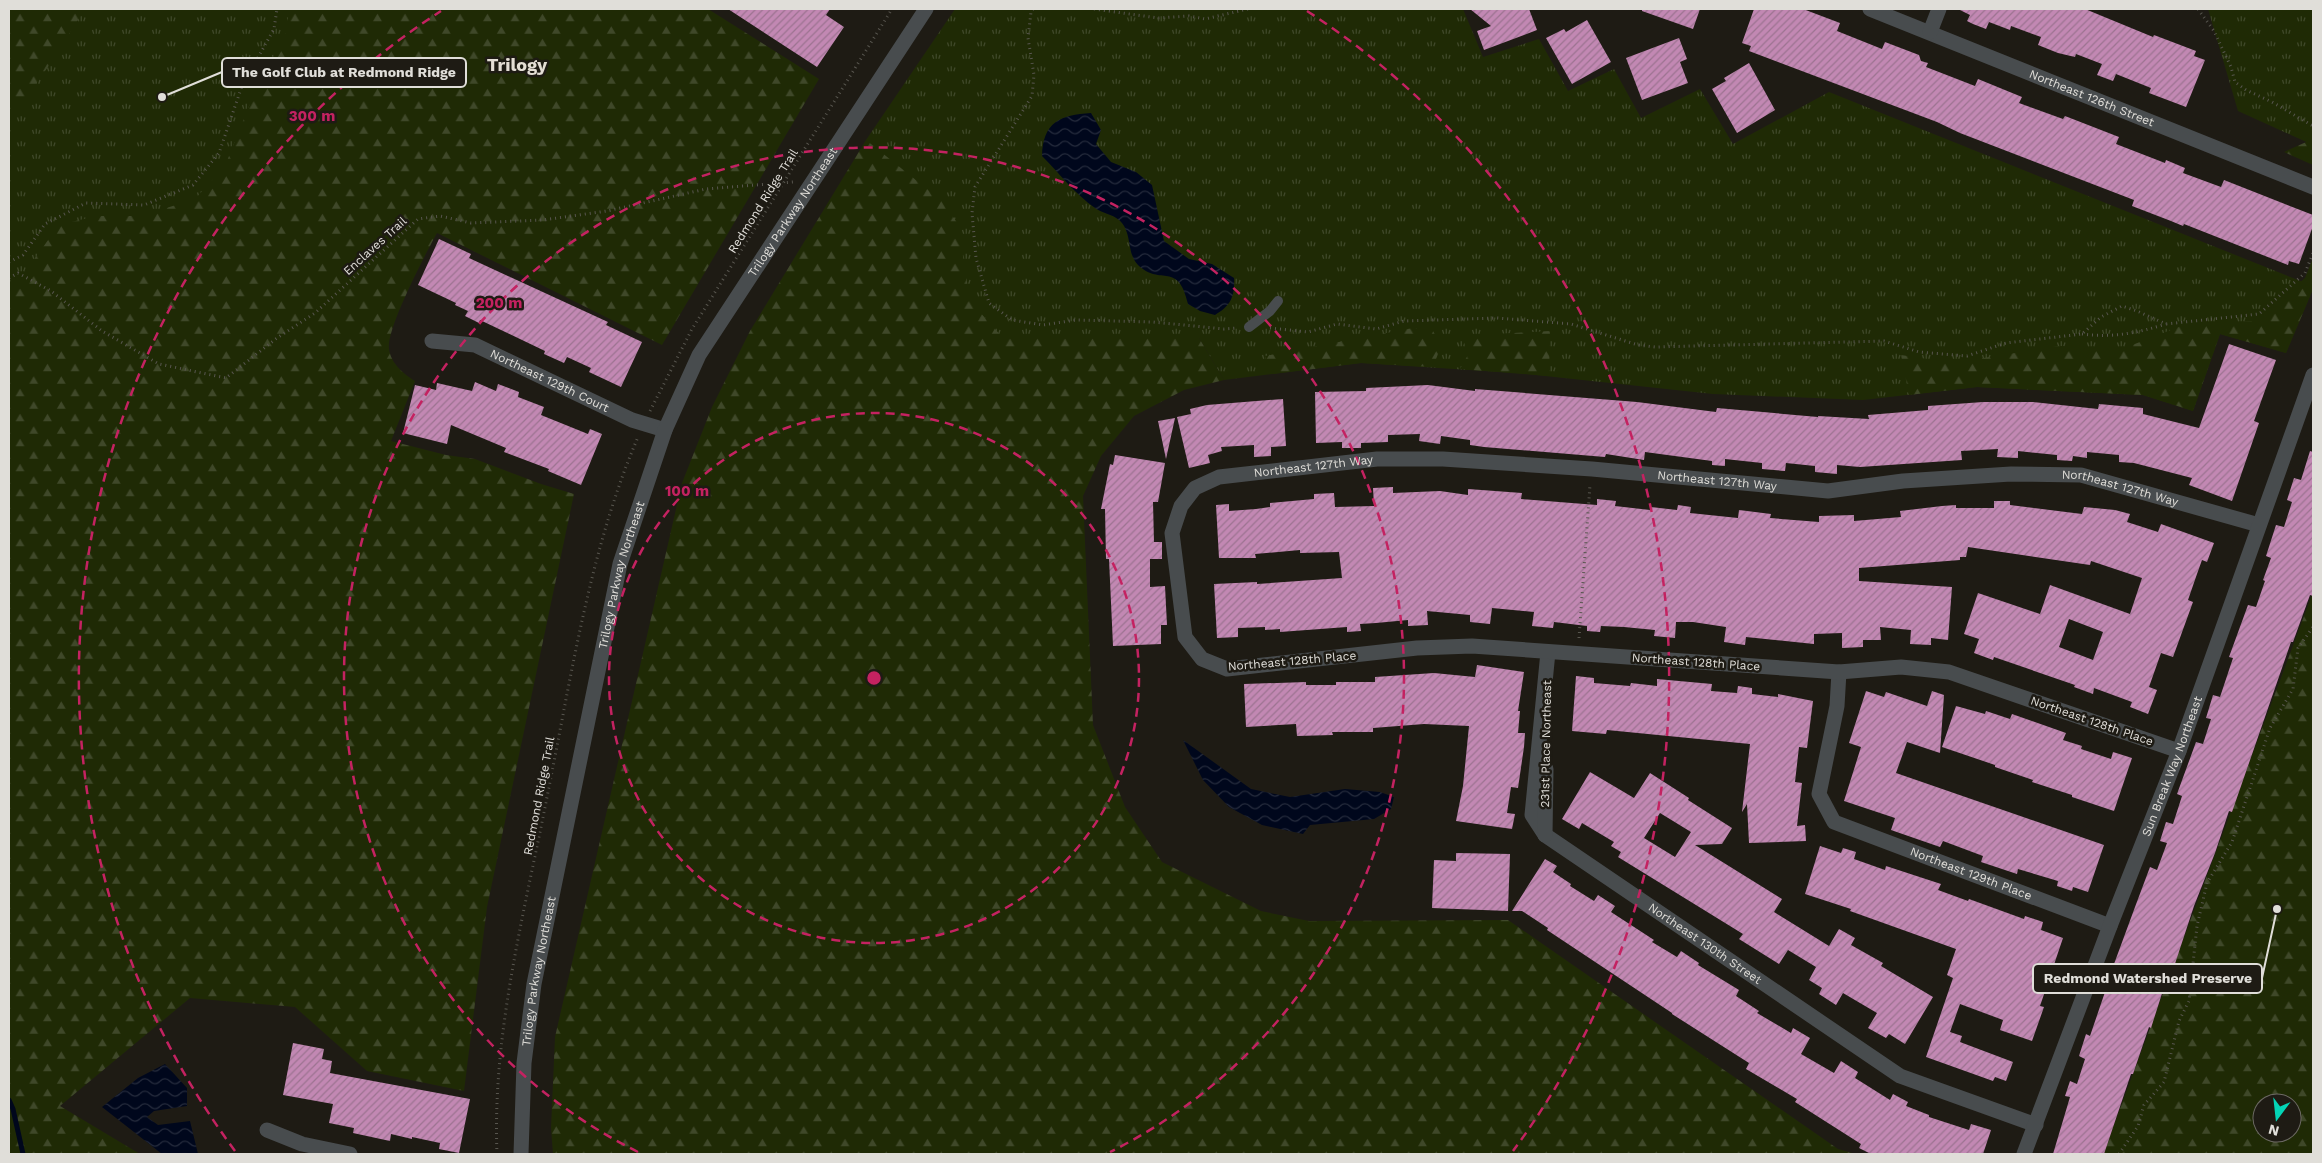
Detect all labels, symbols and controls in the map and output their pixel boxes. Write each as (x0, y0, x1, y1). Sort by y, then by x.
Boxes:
district label: Trilogy (487, 54, 548, 75)
callout: The Golf Club at Redmond Ridge (222, 58, 466, 87)
text: The Golf Club at Redmond Ridge (232, 64, 456, 80)
street label: Northeast 126th Street (2027, 67, 2156, 130)
text: 300 m (289, 107, 335, 125)
street label: Trilogy Parkway Northeast (745, 145, 840, 280)
street label: Redmond Ridge Trail (725, 146, 801, 256)
street label: Enclaves Trail (341, 214, 410, 278)
text: 200 m (476, 294, 522, 312)
street label: Northeast 129th Court (488, 346, 611, 415)
street label: Northeast 127th Way (1253, 452, 1375, 480)
street label: Northeast 127th Way (1657, 468, 1778, 493)
street label: Northeast 127th Way (2062, 468, 2181, 509)
text: 100 m (665, 482, 709, 500)
street label: Trilogy Parkway Northeast (596, 500, 648, 650)
street label: Northeast 128th Place (1227, 648, 1357, 674)
street label: Northeast 128th Place (1631, 651, 1761, 673)
centre of rings (865, 669, 883, 687)
street label: 231st Place Northeast (1538, 680, 1554, 808)
street label: Northeast 128th Place (2029, 693, 2155, 749)
street label: Sun Break Way Northeast (2139, 694, 2205, 838)
street label: Redmond Ridge Trail (521, 735, 557, 856)
street label: Northeast 129th Place (1908, 844, 2034, 903)
street label: Trilogy Parkway Northeast (519, 895, 559, 1047)
street label: Northeast 130th Street (1646, 900, 1764, 987)
callout: Redmond Watershed Preserve (2033, 964, 2262, 993)
text: Redmond Watershed Preserve (2044, 970, 2252, 986)
north arrow (2252, 1093, 2302, 1143)
text: N (2267, 1121, 2281, 1140)

